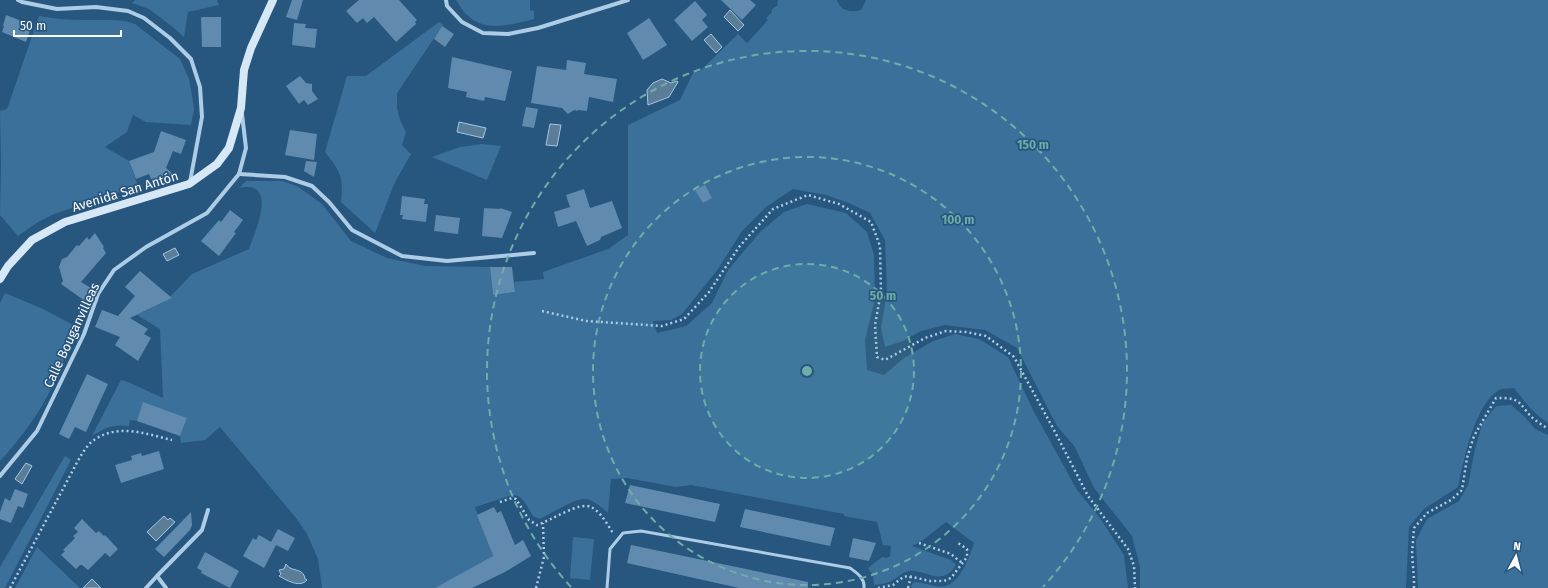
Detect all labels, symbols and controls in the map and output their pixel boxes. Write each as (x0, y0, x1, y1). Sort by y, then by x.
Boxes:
scale bar (14, 12, 121, 38)
text: 50 m (20, 19, 46, 33)
text: 150 m (1017, 138, 1049, 152)
street label: Avenida San Antón (70, 168, 180, 215)
text: 100 m (942, 213, 974, 227)
street label: Calle Bouganvilleas (41, 280, 102, 390)
text: 50 m (870, 289, 896, 303)
centre of rings (800, 364, 814, 378)
north arrow (1496, 536, 1536, 576)
text: N (1513, 540, 1522, 553)

